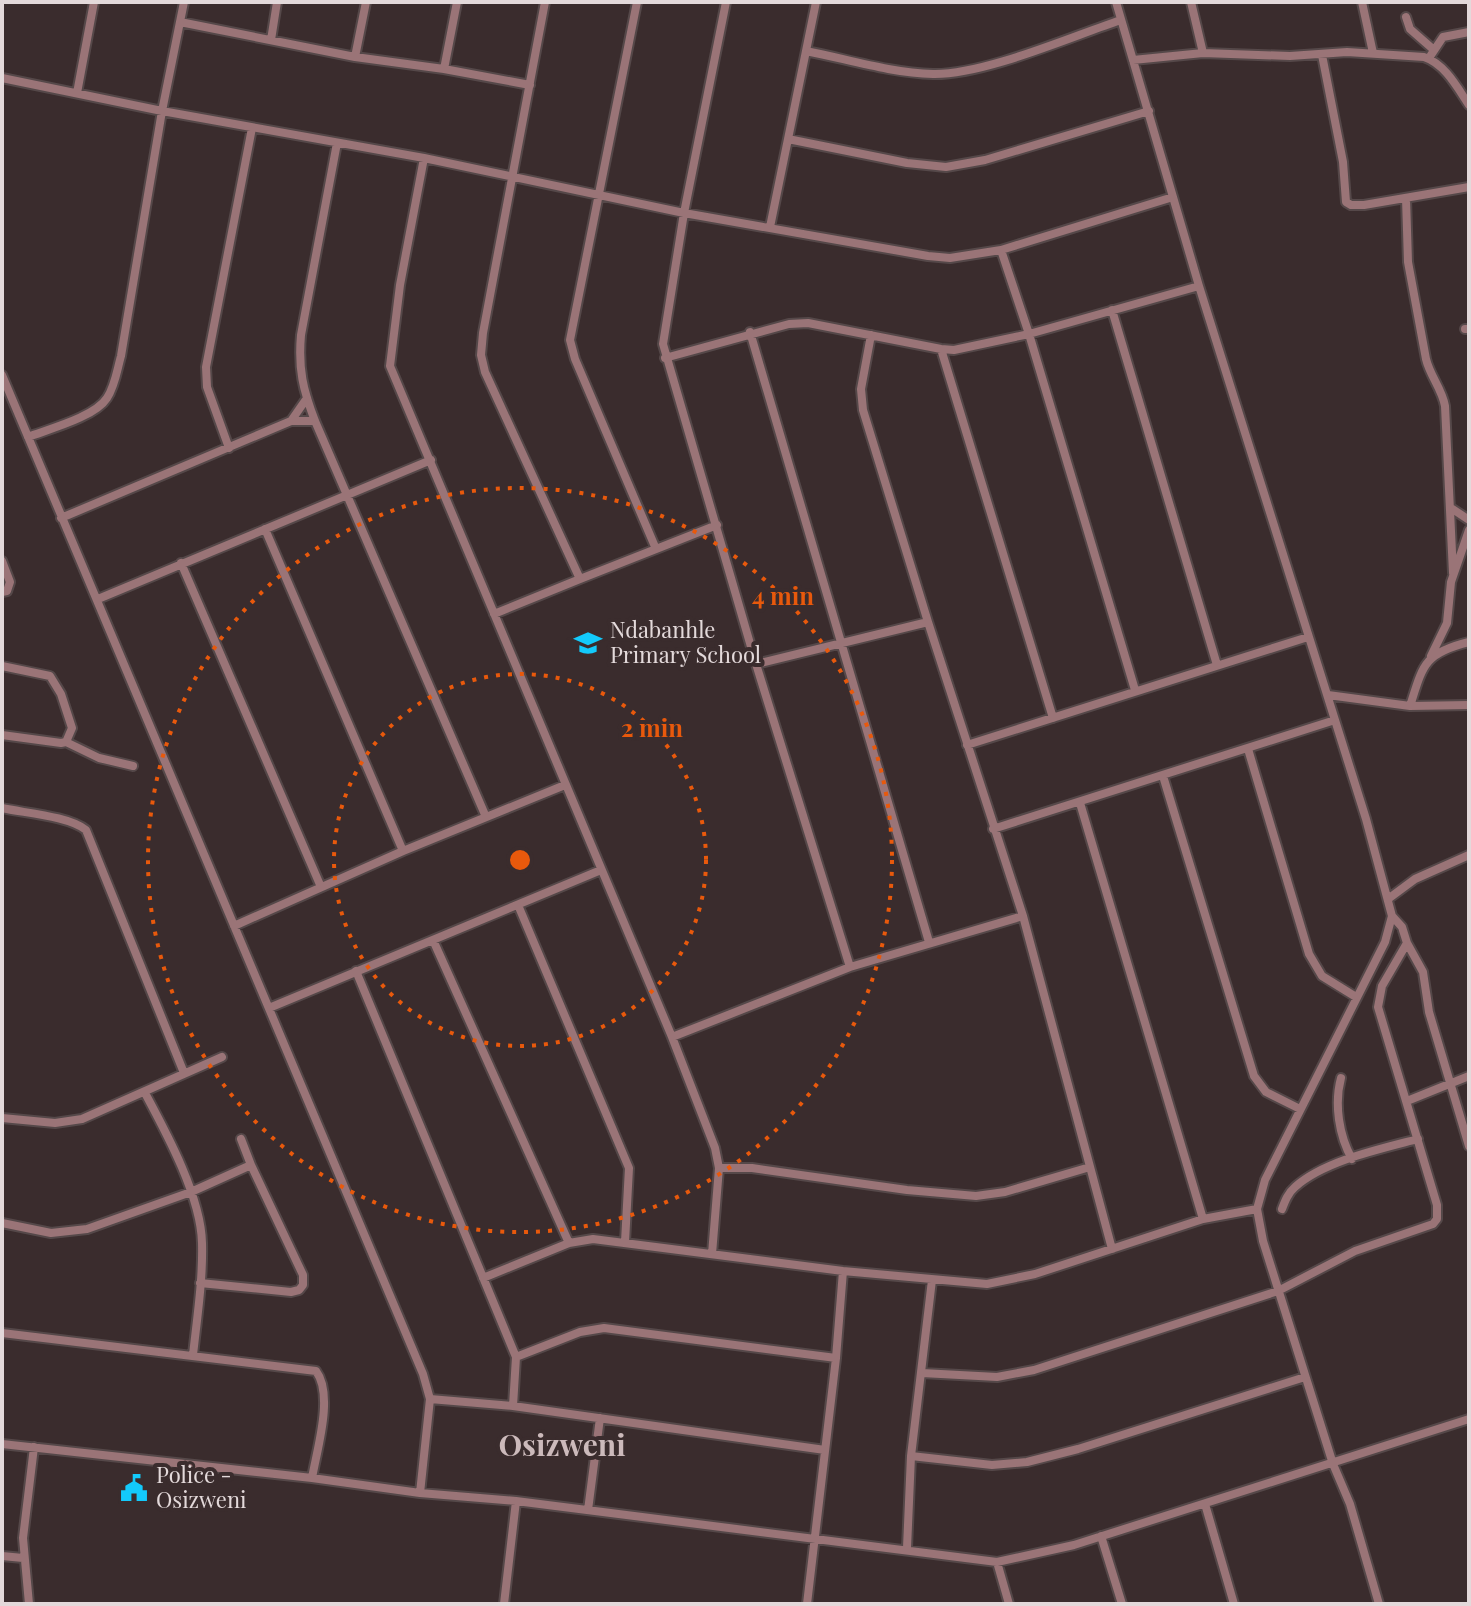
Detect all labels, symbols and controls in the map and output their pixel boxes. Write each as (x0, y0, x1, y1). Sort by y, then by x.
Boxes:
text: 4 min (752, 579, 814, 611)
place label: Ndabanhle Primary School (610, 614, 761, 669)
school or university icon: Ndabanhle Primary School (573, 628, 603, 658)
text: 2 min (621, 711, 683, 743)
centre of rings (506, 846, 534, 874)
district label: Osizweni (498, 1424, 626, 1464)
place label: Police - Osizweni (156, 1459, 247, 1514)
public building icon: Police - Osizweni (119, 1473, 149, 1503)

